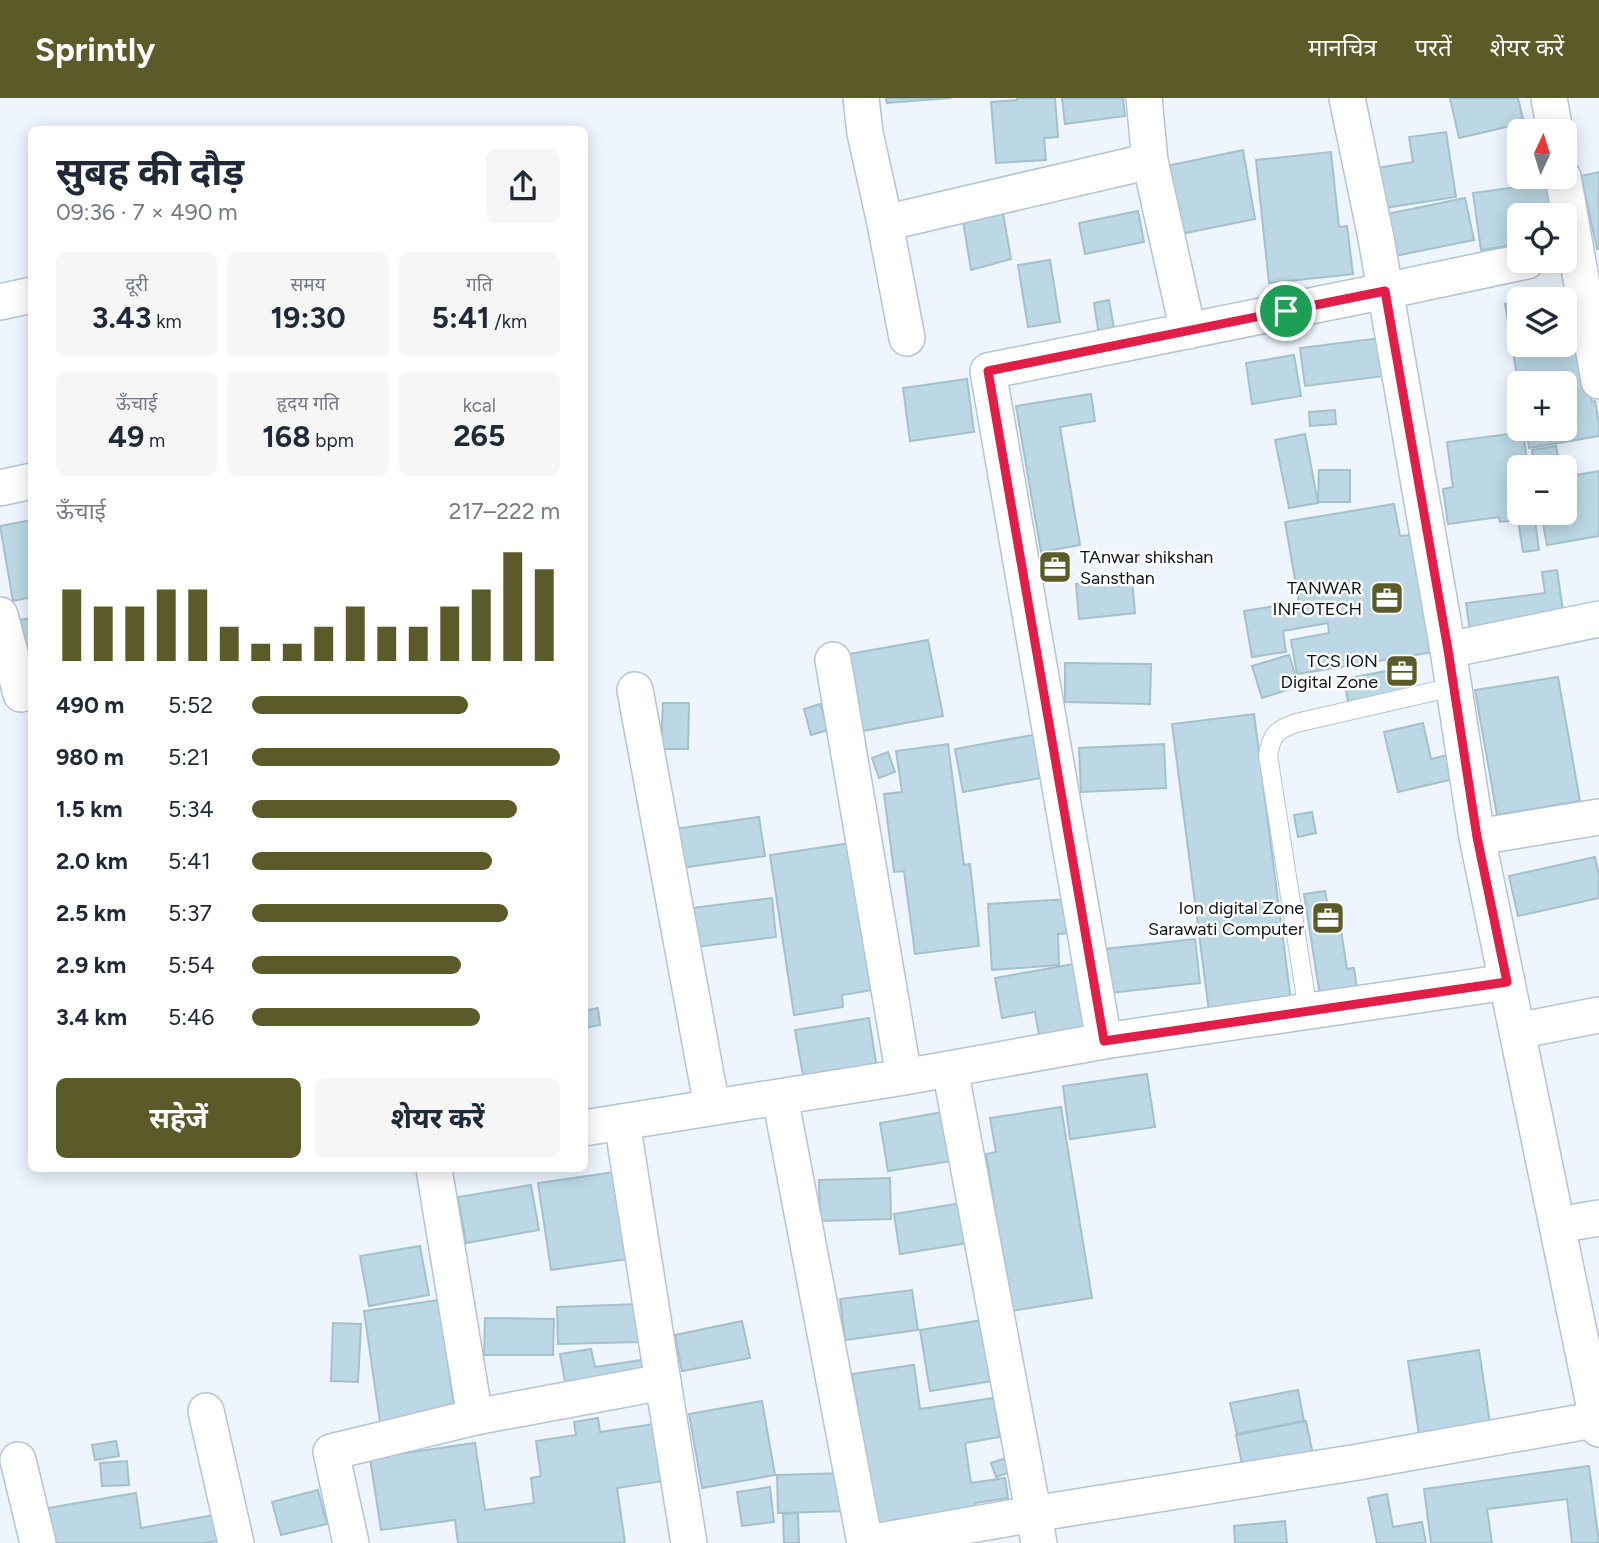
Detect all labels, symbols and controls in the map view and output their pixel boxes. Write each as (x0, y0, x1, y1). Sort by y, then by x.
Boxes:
text: Sprintly (35, 30, 155, 69)
text: मानचित्र (1308, 33, 1377, 62)
text: परतें (1415, 33, 1452, 62)
text: शेयर करें (1490, 33, 1564, 62)
north arrow (1507, 119, 1577, 189)
map controls (1507, 119, 1577, 525)
text: सुबह की दौड़ (56, 149, 244, 195)
button: share (486, 149, 560, 223)
text: 09:36 · 7 × 490 m (56, 198, 238, 226)
button: locate (1507, 203, 1577, 273)
text: दूरी (125, 273, 148, 296)
text: समय (290, 273, 326, 296)
text: गति (466, 273, 493, 296)
pin (1256, 281, 1316, 341)
button: layers (1507, 287, 1577, 357)
icon: arrive (1267, 292, 1305, 330)
text: 3.43 (92, 299, 152, 336)
text: 19:30 (270, 299, 346, 336)
text: 5:41 (432, 299, 490, 336)
text: km (152, 310, 182, 333)
text: /km (490, 310, 527, 333)
button: + (1507, 371, 1577, 441)
text: ऊँचाई (116, 392, 157, 415)
text: हृदय गति (277, 392, 339, 415)
text: kcal (463, 394, 496, 417)
text: 265 (453, 417, 505, 454)
text: 49 (108, 418, 144, 455)
text: 168 (262, 418, 311, 455)
text: m (144, 429, 165, 452)
text: bpm (311, 429, 354, 452)
button: − (1507, 455, 1577, 525)
text: ऊँचाई (56, 497, 106, 525)
text: 217–222 m (449, 497, 560, 525)
place label: TAnwar shikshan Sansthan (1080, 546, 1213, 589)
office icon: TAnwar shikshan Sansthan (1036, 548, 1074, 586)
place label: TANWAR INFOTECH (1273, 577, 1362, 620)
office icon: TANWAR INFOTECH (1368, 579, 1406, 617)
place label: TCS ION Digital Zone (1281, 650, 1378, 693)
office icon: TCS ION Digital Zone (1383, 652, 1421, 690)
text: 490 m (56, 691, 124, 719)
text: 5:52 (168, 691, 213, 719)
text: 980 m (56, 743, 124, 771)
text: 5:21 (168, 743, 209, 771)
text: 1.5 km (56, 795, 123, 823)
text: 5:34 (168, 795, 214, 823)
text: 2.0 km (56, 847, 128, 875)
text: 5:41 (168, 847, 211, 875)
place label: Ion digital Zone Sarawati Computer (1148, 897, 1304, 940)
text: 2.5 km (56, 899, 126, 927)
text: 5:37 (168, 899, 212, 927)
office icon: Ion digital Zone Sarawati Computer (1309, 899, 1347, 937)
text: 2.9 km (56, 951, 126, 979)
text: 5:54 (168, 951, 215, 979)
text: 3.4 km (56, 1003, 127, 1031)
text: 5:46 (168, 1003, 214, 1031)
button: सहेजें (56, 1078, 301, 1158)
button: शेयर करें (315, 1078, 560, 1158)

